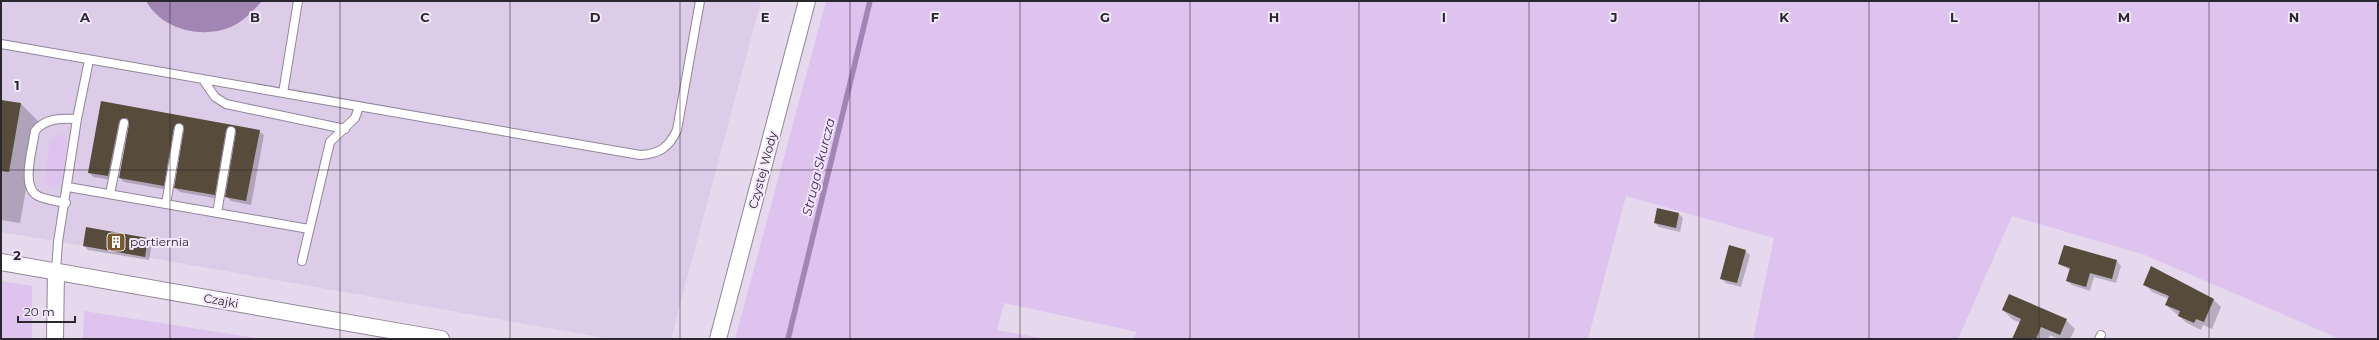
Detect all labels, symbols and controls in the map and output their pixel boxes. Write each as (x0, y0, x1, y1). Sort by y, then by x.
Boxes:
text: A (79, 9, 91, 25)
text: B (250, 9, 260, 25)
text: C (420, 9, 430, 25)
text: D (590, 9, 601, 25)
text: E (761, 9, 770, 25)
text: F (931, 9, 939, 25)
text: G (1100, 9, 1110, 25)
text: H (1269, 9, 1279, 25)
text: I (1442, 9, 1446, 25)
text: J (1609, 9, 1618, 25)
text: K (1779, 9, 1789, 25)
text: L (1950, 9, 1958, 25)
text: M (2118, 9, 2130, 25)
text: N (2289, 9, 2299, 25)
text: 1 (14, 77, 20, 93)
water label: Struga Skurcza (798, 116, 838, 218)
street label: Czystej Wody (745, 129, 780, 210)
building icon: portiernia (105, 231, 127, 253)
place label: portiernia (130, 234, 189, 249)
text: 2 (13, 247, 21, 263)
street label: Czajki (202, 290, 240, 311)
scale bar (18, 298, 75, 324)
text: 20 m (24, 304, 55, 319)

